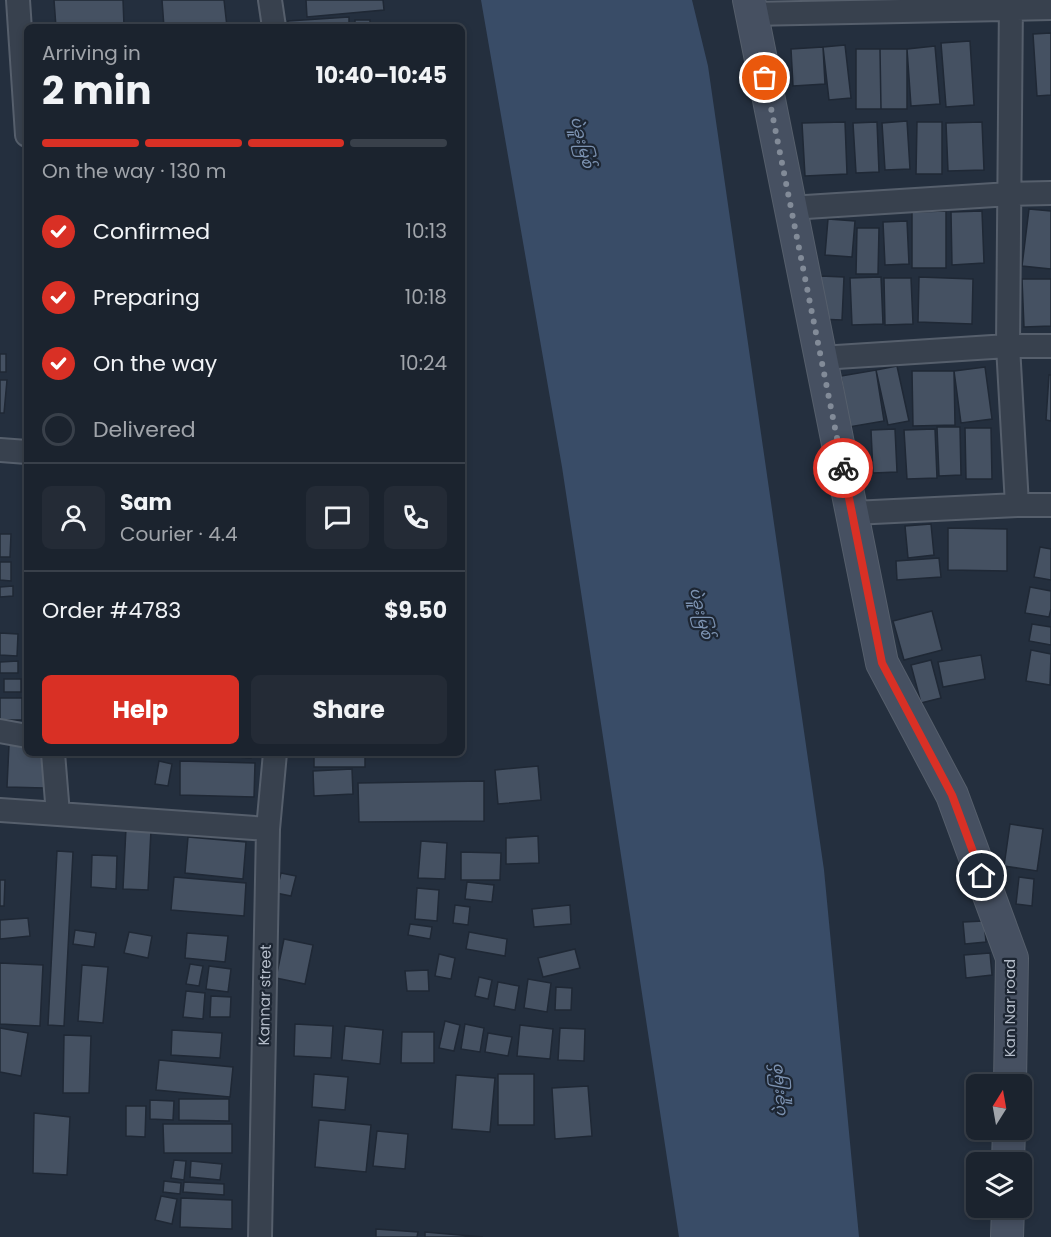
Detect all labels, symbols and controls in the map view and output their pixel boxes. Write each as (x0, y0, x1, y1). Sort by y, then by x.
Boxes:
text: Arriving in (42, 39, 141, 67)
pin (739, 52, 790, 103)
text: 10:40–10:45 (316, 60, 447, 91)
icon: bag (748, 61, 781, 94)
text: 2 min (42, 63, 152, 118)
water label: ပဲခူးမြစ် (563, 114, 600, 172)
text: On the way · 130 m (42, 157, 226, 185)
icon: check (42, 215, 75, 248)
text: Confirmed (93, 216, 210, 247)
text: 10:13 (406, 217, 447, 245)
icon: check (42, 281, 75, 314)
text: Preparing (93, 282, 200, 313)
text: 10:18 (405, 283, 447, 311)
icon: check (42, 347, 75, 380)
text: On the way (93, 348, 217, 379)
text: 10:24 (400, 349, 447, 377)
text: Delivered (93, 414, 196, 445)
courier (813, 438, 873, 498)
icon: bike (827, 452, 860, 485)
button: person (42, 486, 105, 549)
button: chat (306, 486, 369, 549)
button: phone (384, 486, 447, 549)
text: Sam (120, 487, 172, 518)
text: Courier · 4.4 (120, 520, 238, 548)
water label: ပဲခူးမြစ် (682, 585, 719, 643)
text: Order #4783 (42, 595, 181, 626)
text: $9.50 (384, 595, 447, 626)
button: Help (42, 675, 239, 744)
button: Share (251, 675, 447, 744)
pin (956, 850, 1007, 901)
icon: home (965, 859, 998, 892)
street label: Kannar street (253, 944, 276, 1046)
street label: Kan Nar road (999, 959, 1020, 1057)
water label: ပဲခူးမြစ် (765, 1062, 794, 1118)
north arrow (966, 1074, 1032, 1140)
map controls (966, 1074, 1032, 1218)
button: layers (966, 1152, 1032, 1218)

